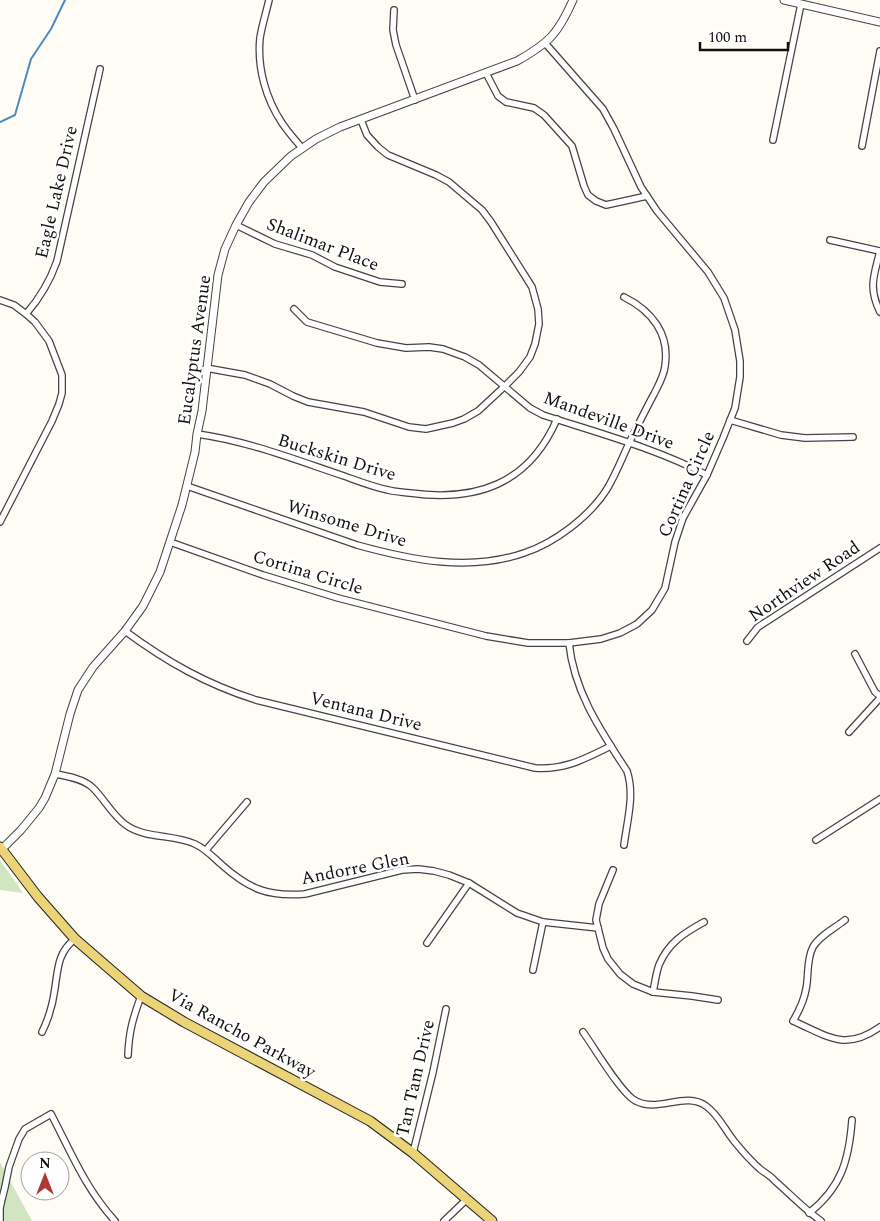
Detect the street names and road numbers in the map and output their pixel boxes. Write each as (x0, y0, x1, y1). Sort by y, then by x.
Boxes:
street label: Eagle Lake Drive (28, 123, 85, 261)
street label: Shalimar Place (263, 211, 383, 278)
street label: Eucalyptus Avenue (171, 273, 218, 427)
street label: Mandeville Drive (540, 384, 678, 457)
street label: Buckskin Drive (274, 427, 399, 488)
street label: Cortina Circle (651, 427, 722, 542)
street label: Winsome Drive (284, 492, 410, 554)
street label: Northview Road (743, 534, 866, 629)
street label: Cortina Circle (249, 543, 366, 602)
street label: Ventana Drive (307, 685, 425, 738)
street label: Andorre Glen (299, 845, 411, 892)
street label: Via Rancho Parkway (163, 982, 322, 1086)
street label: Tan Tam Drive (389, 1017, 442, 1139)

